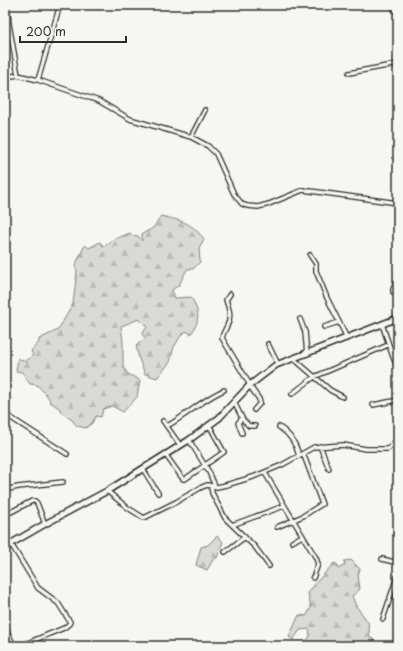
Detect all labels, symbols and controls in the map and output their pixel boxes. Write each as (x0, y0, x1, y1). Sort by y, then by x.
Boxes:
scale bar (20, 18, 126, 44)
text: 200 m (26, 22, 66, 40)

